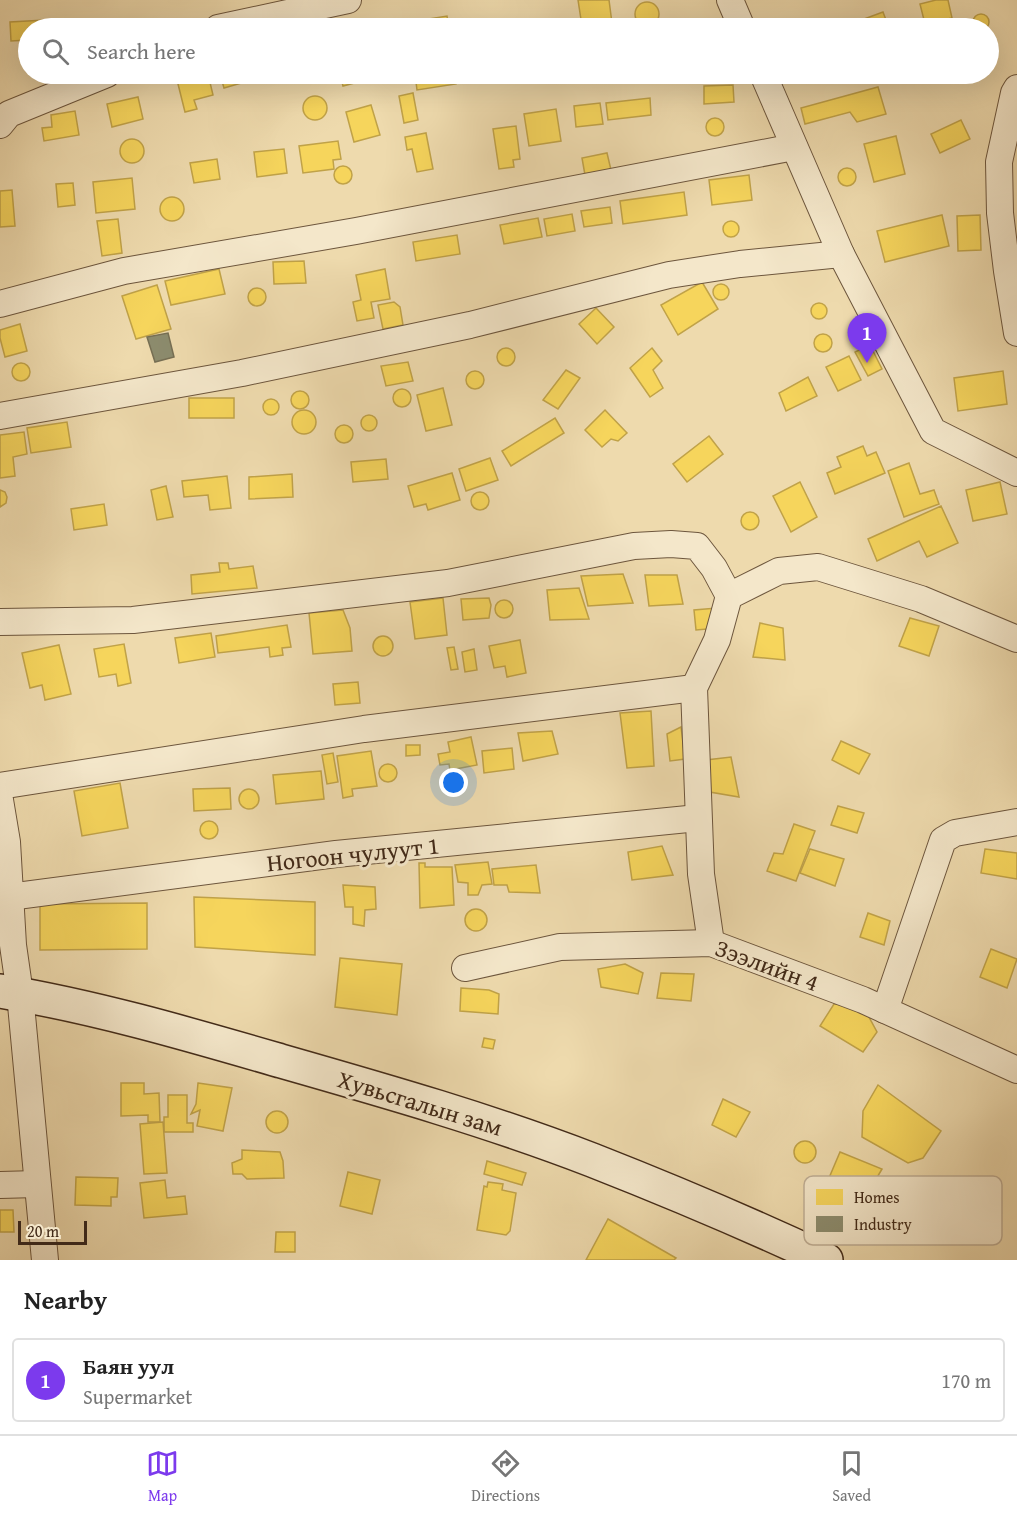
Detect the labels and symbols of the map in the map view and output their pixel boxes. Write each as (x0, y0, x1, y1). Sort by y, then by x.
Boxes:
pin: 1 (848, 314, 886, 363)
your location (439, 768, 468, 797)
street label: Ногоон чулуут 1 (265, 828, 441, 880)
street label: Зээлийн 4 (711, 930, 823, 1000)
street label: Хувьсгалын зам (333, 1061, 507, 1145)
legend (804, 1176, 1002, 1245)
text: Homes (854, 1185, 900, 1209)
text: Industry (854, 1212, 912, 1236)
scale bar (18, 1218, 87, 1246)

